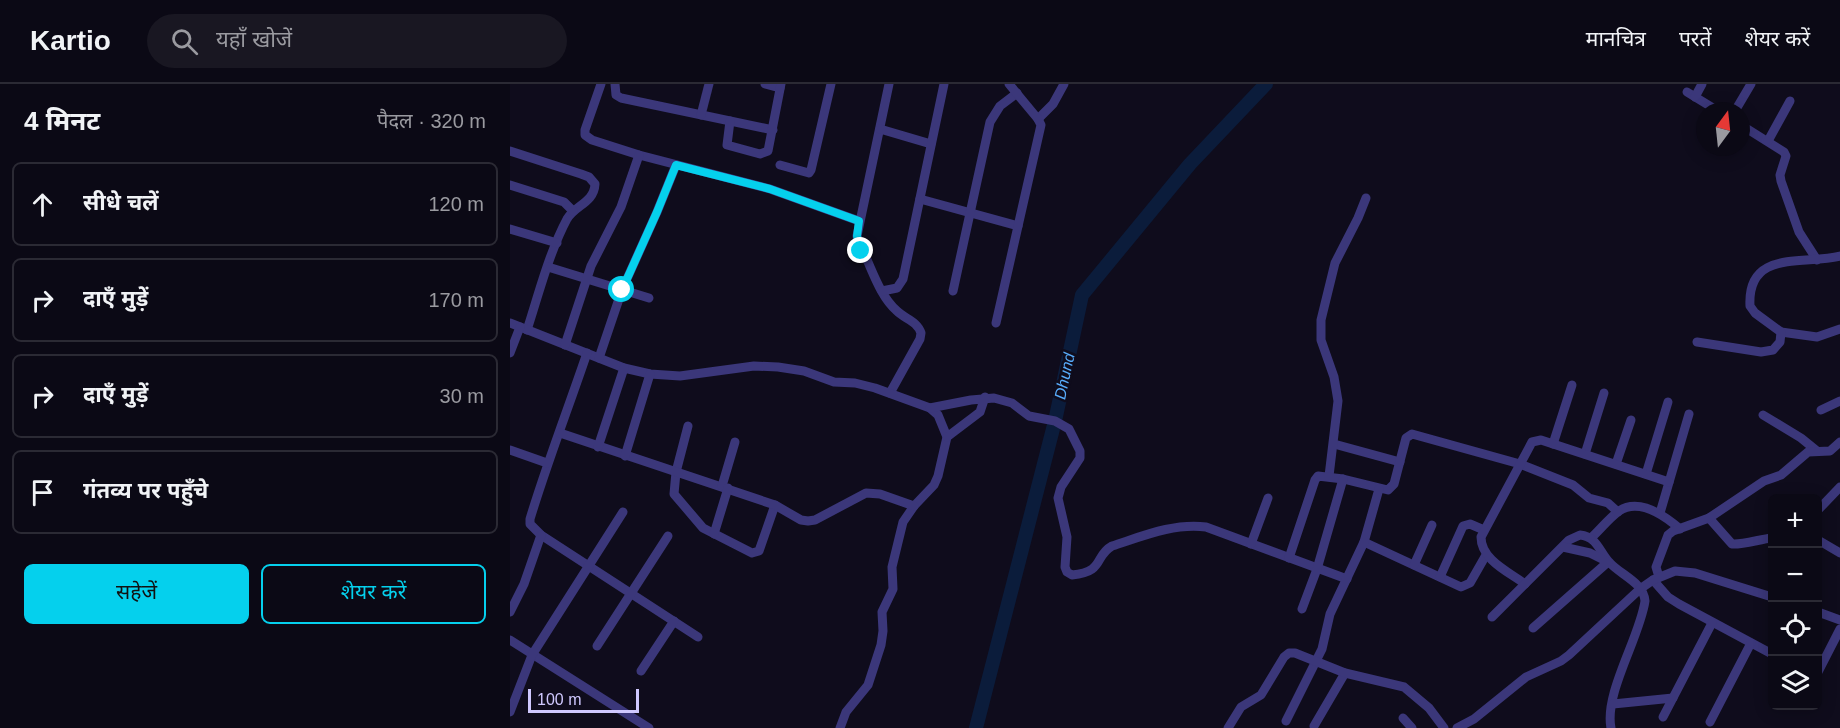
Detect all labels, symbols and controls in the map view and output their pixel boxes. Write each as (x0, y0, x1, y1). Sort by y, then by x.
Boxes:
search box (147, 14, 567, 68)
text: Kartio (30, 25, 111, 56)
icon: search (168, 25, 201, 58)
text: यहाँ खोजें (216, 27, 292, 52)
text: मानचित्र (1586, 27, 1646, 50)
text: परतें (1679, 27, 1711, 50)
text: शेयर करें (1744, 27, 1810, 50)
north arrow (1696, 102, 1750, 156)
text: 4 मिनट (24, 106, 100, 136)
text: पैदल · 320 m (377, 110, 486, 132)
icon: ahead (26, 188, 59, 221)
text: सीधे चलें (83, 190, 158, 215)
text: 120 m (428, 193, 484, 215)
route end (847, 237, 873, 263)
route start (608, 276, 634, 302)
icon: right (26, 284, 59, 317)
text: दाएँ मुड़ें (83, 286, 148, 311)
text: 170 m (428, 289, 484, 311)
water label: Dhund (1051, 350, 1078, 401)
icon: right (26, 380, 59, 413)
text: दाएँ मुड़ें (83, 382, 148, 407)
text: 30 m (440, 385, 484, 407)
icon: arrive (26, 476, 59, 509)
text: गंतव्य पर पहुँचे (83, 478, 208, 503)
map controls (1768, 494, 1822, 710)
button: + (1768, 494, 1822, 548)
button: − (1768, 548, 1822, 602)
button: सहेजें (24, 564, 249, 624)
button: शेयर करें (261, 564, 486, 624)
button: locate (1768, 602, 1822, 656)
button: layers (1768, 656, 1822, 710)
scale bar (528, 686, 639, 714)
text: 100 m (537, 691, 581, 708)

